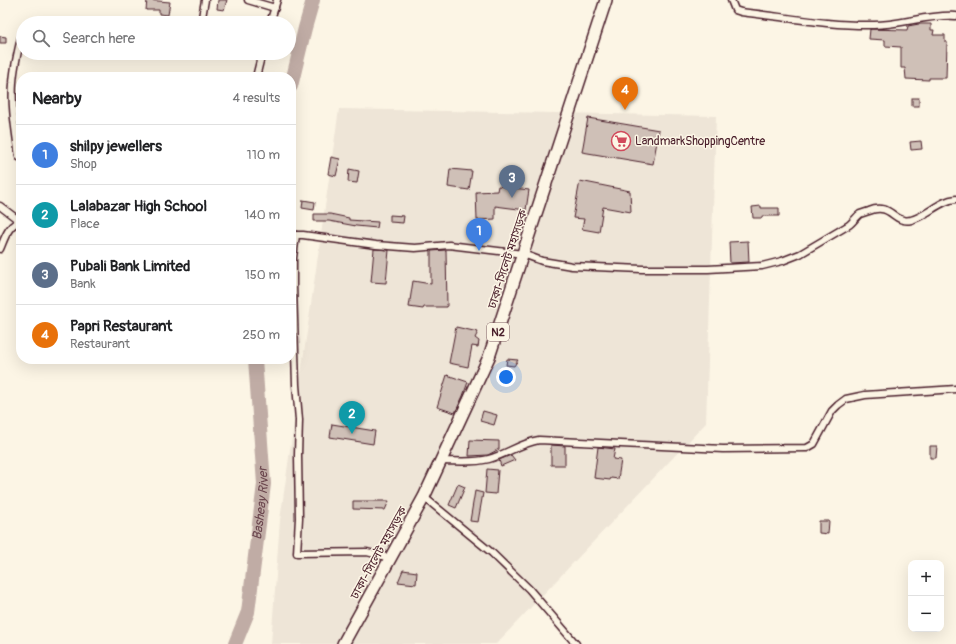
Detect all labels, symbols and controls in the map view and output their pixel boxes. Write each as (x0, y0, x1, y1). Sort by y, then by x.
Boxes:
search box (16, 16, 296, 60)
icon: search (30, 27, 52, 49)
text: Search here (62, 29, 135, 48)
pin: 4 (612, 77, 638, 110)
text: Nearby (32, 88, 81, 109)
text: 4 results (233, 90, 280, 106)
supermarket icon: LandmarkShoppingCentre (610, 130, 632, 152)
place label: LandmarkShoppingCentre (635, 134, 765, 149)
text: shilpy jewellers (70, 137, 162, 156)
text: 1 (42, 147, 48, 163)
text: 110 m (247, 147, 280, 163)
text: Shop (70, 156, 97, 172)
pin: 3 (499, 165, 525, 198)
text: Lalabazar High School (70, 197, 207, 216)
text: 2 (41, 207, 49, 223)
text: 140 m (244, 207, 280, 223)
street label: ঢাকা-সিলেট মহাসড়ক (484, 207, 531, 311)
text: Place (70, 216, 99, 232)
pin: 1 (466, 218, 492, 251)
text: Pubali Bank Limited (70, 257, 190, 276)
text: 3 (41, 267, 49, 283)
text: 150 m (245, 267, 280, 283)
text: Bank (70, 276, 96, 292)
text: Papri Restaurant (70, 317, 172, 336)
road number: N2 (487, 323, 509, 341)
text: 4 (41, 327, 49, 343)
text: 250 m (242, 327, 280, 343)
text: Restaurant (70, 336, 130, 352)
your location (496, 367, 516, 387)
pin: 2 (339, 401, 365, 434)
water label: Basheay River (249, 464, 272, 541)
street label: ঢাকা-সিলেট মহাসড়ক (346, 503, 411, 603)
map controls (908, 560, 944, 632)
button: + (908, 560, 944, 596)
button: − (908, 596, 944, 632)

